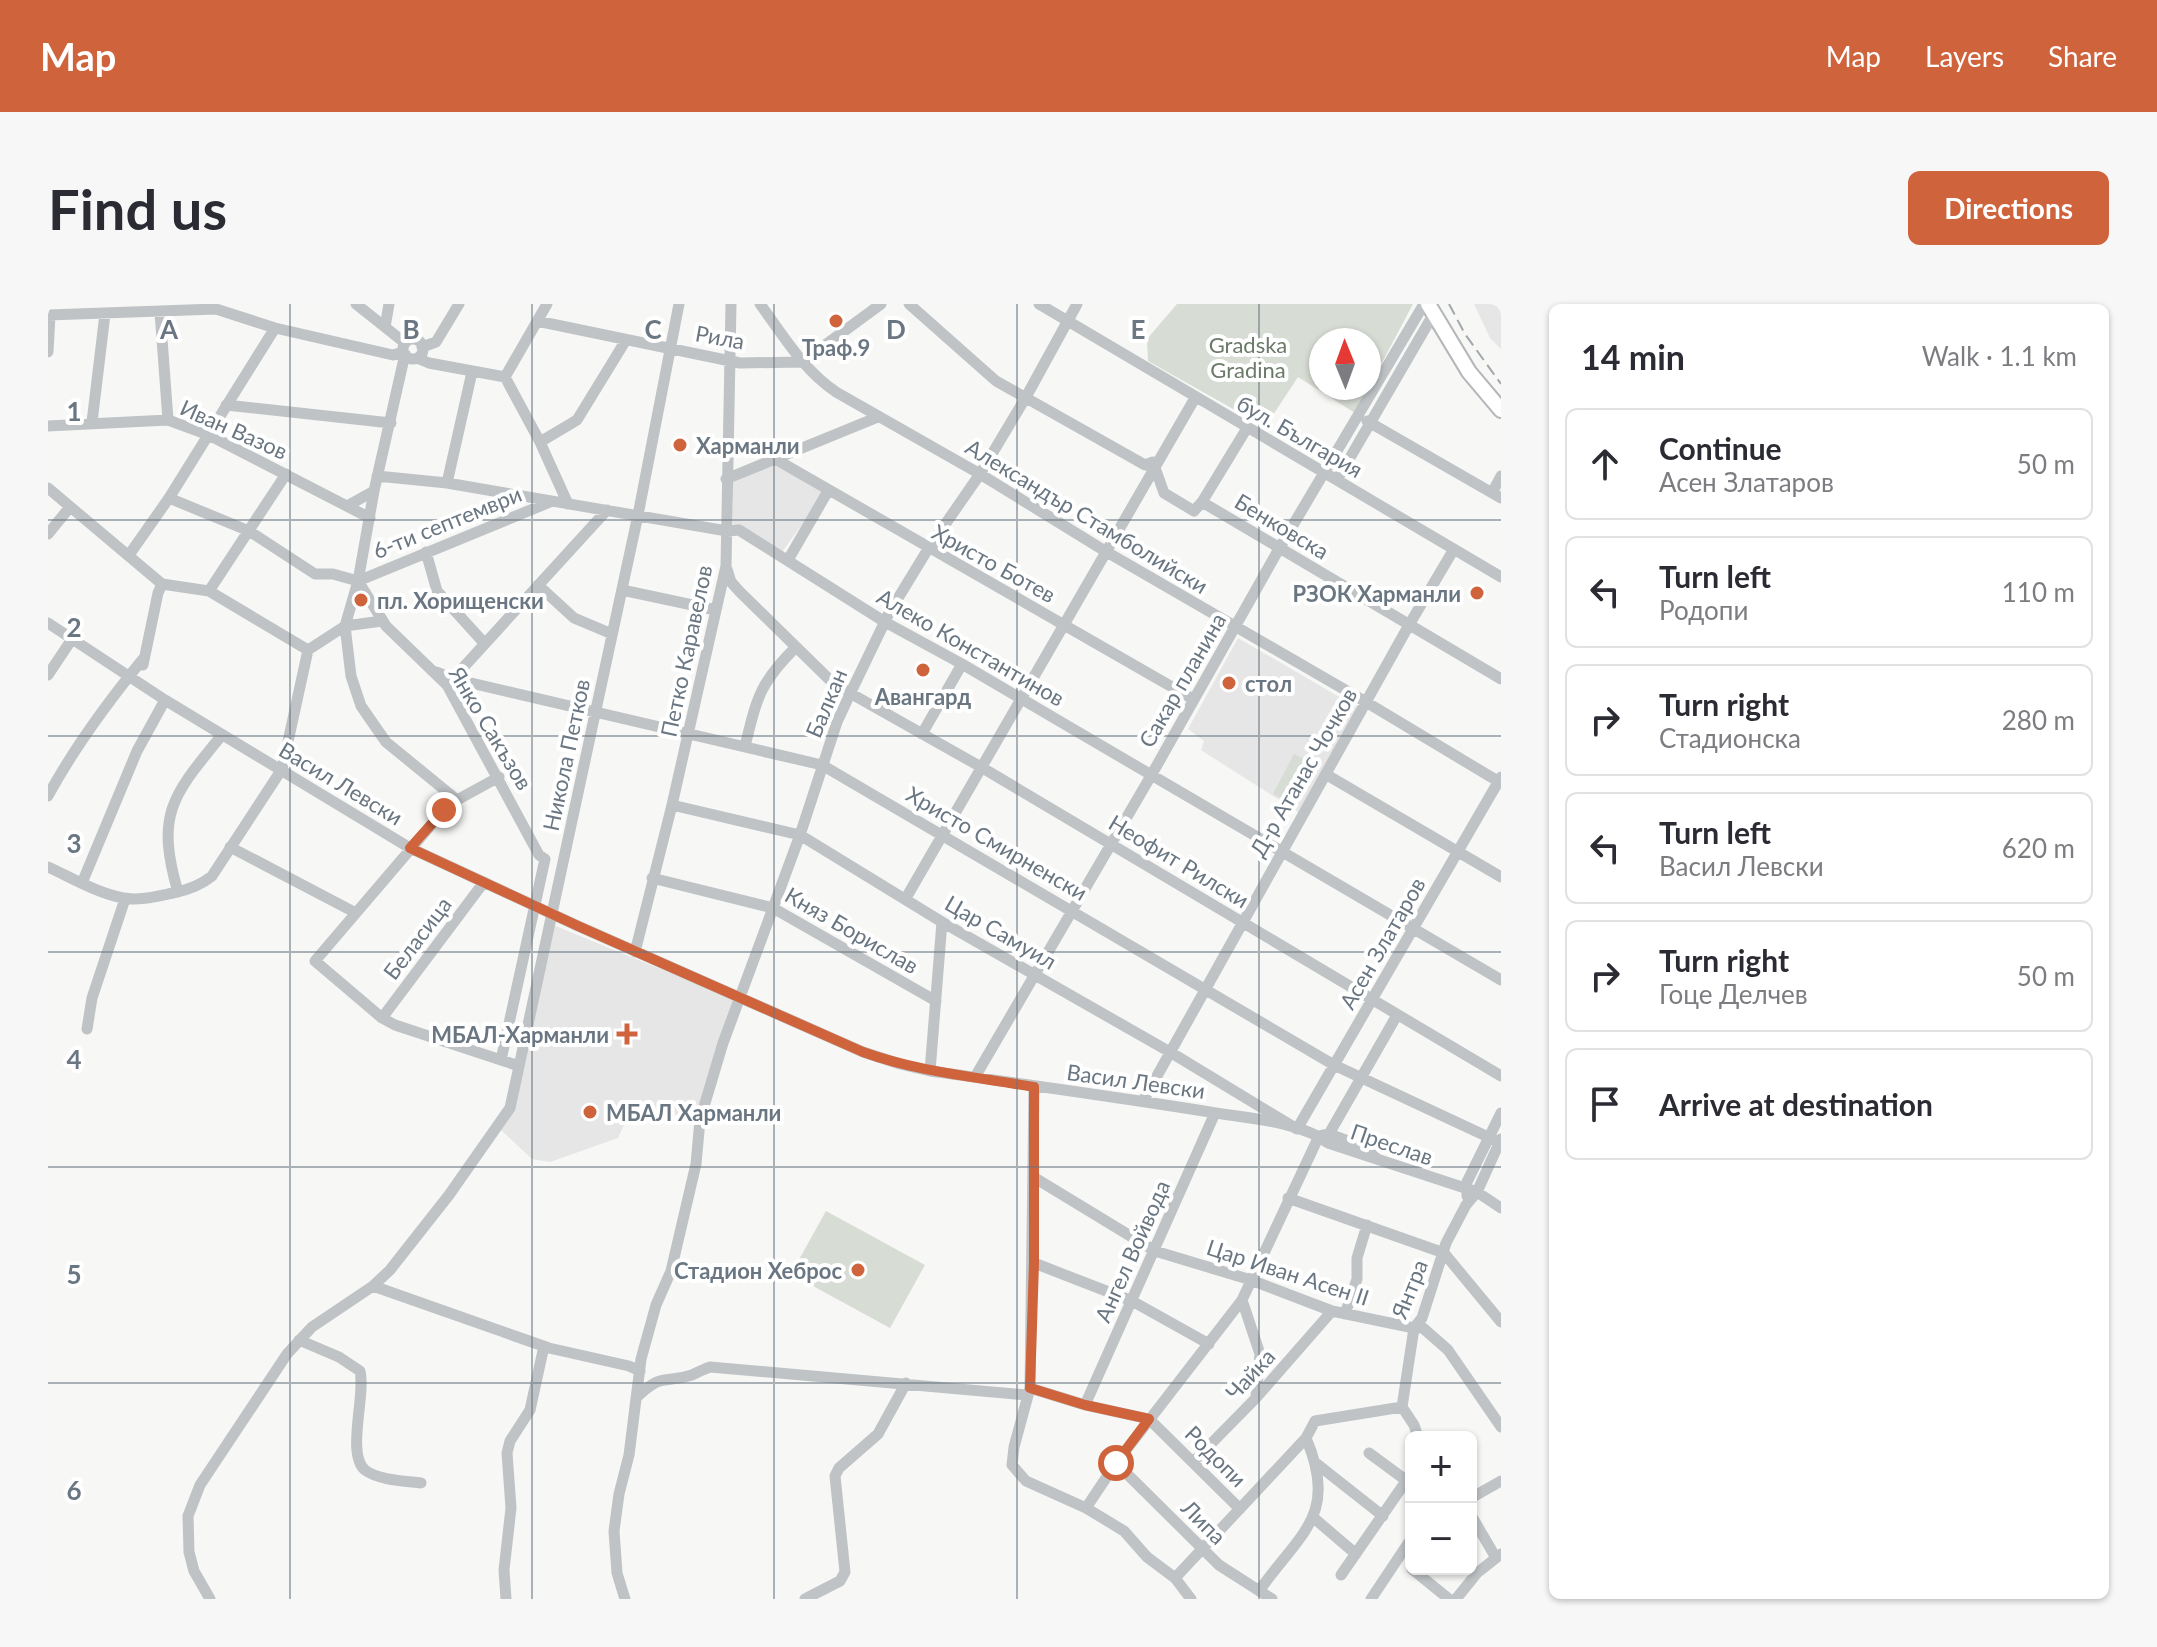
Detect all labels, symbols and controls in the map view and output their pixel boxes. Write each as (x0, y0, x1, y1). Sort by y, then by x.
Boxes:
text: Map (40, 33, 116, 79)
text: Map (1826, 39, 1881, 73)
text: Layers (1925, 39, 2004, 73)
text: Share (2048, 39, 2117, 73)
button: Directions (1908, 171, 2109, 245)
text: Find us (48, 175, 227, 242)
marker: Траф.9 (827, 312, 845, 330)
text: A (159, 313, 179, 345)
text: B (402, 313, 420, 345)
text: C (644, 313, 662, 345)
text: D (886, 313, 906, 345)
text: E (1131, 313, 1145, 345)
street label: Рила (693, 319, 747, 355)
north arrow (1309, 328, 1381, 400)
park label: Gradska Gradina (1209, 331, 1287, 383)
place label: Траф.9 (802, 334, 870, 361)
text: 14 min (1581, 336, 1685, 377)
text: Walk · 1.1 km (1922, 340, 2077, 372)
street label: бул. България (1232, 389, 1368, 483)
street label: Иван Вазов (176, 393, 292, 465)
text: 1 (66, 395, 82, 427)
text: Continue (1659, 430, 1782, 466)
place label: Харманли (696, 432, 800, 459)
street label: Александър Стамболийски (961, 433, 1213, 599)
marker: Харманли (671, 436, 689, 454)
icon: ahead (1583, 442, 1627, 486)
text: 50 m (2017, 448, 2075, 480)
text: Асен Златаров (1659, 466, 1834, 498)
street label: 6-ти септември (369, 480, 525, 564)
street label: Бенковска (1230, 487, 1334, 565)
street label: Христо Ботев (927, 518, 1061, 608)
text: Turn left (1659, 558, 1771, 594)
street label: Петко Каравелов (655, 563, 717, 739)
icon: left (1583, 570, 1627, 614)
text: 110 m (2002, 576, 2075, 608)
place label: РЗОК Харманли (1293, 580, 1461, 607)
street label: Алеко Константинов (873, 582, 1070, 712)
marker: РЗОК Харманли (1468, 584, 1486, 602)
place label: пл. Хорищенски (377, 587, 544, 614)
marker: пл. Хорищенски (352, 591, 370, 609)
text: Родопи (1659, 594, 1748, 626)
street label: Сакар планина (1133, 608, 1231, 752)
text: 2 (66, 611, 82, 643)
street label: Янко Сакъзов (443, 661, 538, 795)
marker: Авангард (914, 661, 932, 679)
street label: Балкан (799, 665, 853, 741)
place label: стол (1245, 670, 1292, 697)
marker: стол (1220, 674, 1238, 692)
street label: Никола Петков (537, 677, 595, 833)
place label: Авангард (874, 683, 971, 710)
street label: Д-р Атанас Чочков (1244, 683, 1362, 861)
text: Turn right (1659, 686, 1789, 722)
icon: right (1583, 698, 1627, 742)
text: 280 m (2002, 704, 2075, 736)
text: Стадионска (1659, 722, 1801, 754)
street label: Васил Левски (274, 736, 408, 830)
street label: Христо Смирненски (902, 780, 1092, 906)
route end (426, 792, 462, 828)
street label: Неофит Рилски (1104, 809, 1254, 913)
text: Turn left (1659, 814, 1771, 850)
icon: left (1583, 826, 1627, 870)
text: 3 (66, 827, 82, 859)
text: 620 m (2002, 832, 2075, 864)
text: Васил Левски (1659, 850, 1824, 882)
street label: Асен Златаров (1333, 872, 1431, 1014)
street label: Княз Борислав (780, 881, 924, 979)
street label: Цар Самуил (941, 889, 1061, 975)
street label: Беласица (377, 891, 457, 985)
text: Turn right (1659, 942, 1789, 978)
icon: right (1583, 954, 1627, 998)
text: 50 m (2017, 960, 2075, 992)
text: Гоце Делчев (1659, 978, 1808, 1010)
place label: МБАЛ-Харманли (431, 1021, 609, 1048)
marker: МБАЛ-Харманли (616, 1023, 638, 1045)
text: 4 (66, 1043, 82, 1075)
street label: Васил Левски (1065, 1058, 1207, 1104)
icon: arrive (1583, 1082, 1627, 1126)
text: Arrive at destination (1659, 1086, 1933, 1122)
place label: МБАЛ Харманли (606, 1099, 781, 1126)
marker: МБАЛ Харманли (581, 1103, 599, 1121)
street label: Преслав (1347, 1117, 1437, 1171)
street label: Ангел Войвода (1089, 1176, 1175, 1326)
street label: Цар Иван Асен II (1203, 1233, 1373, 1311)
street label: Янтра (1385, 1256, 1433, 1323)
place label: Стадион Хеброс (674, 1257, 842, 1284)
text: 5 (66, 1258, 82, 1290)
marker: Стадион Хеброс (849, 1261, 867, 1279)
street label: Чайка (1220, 1343, 1280, 1405)
street label: Родопи (1180, 1420, 1252, 1492)
map controls (1405, 1431, 1477, 1575)
button: + (1405, 1431, 1477, 1503)
route start (1098, 1445, 1134, 1481)
text: 6 (66, 1474, 82, 1506)
street label: Липа (1175, 1493, 1232, 1550)
button: − (1405, 1503, 1477, 1575)

